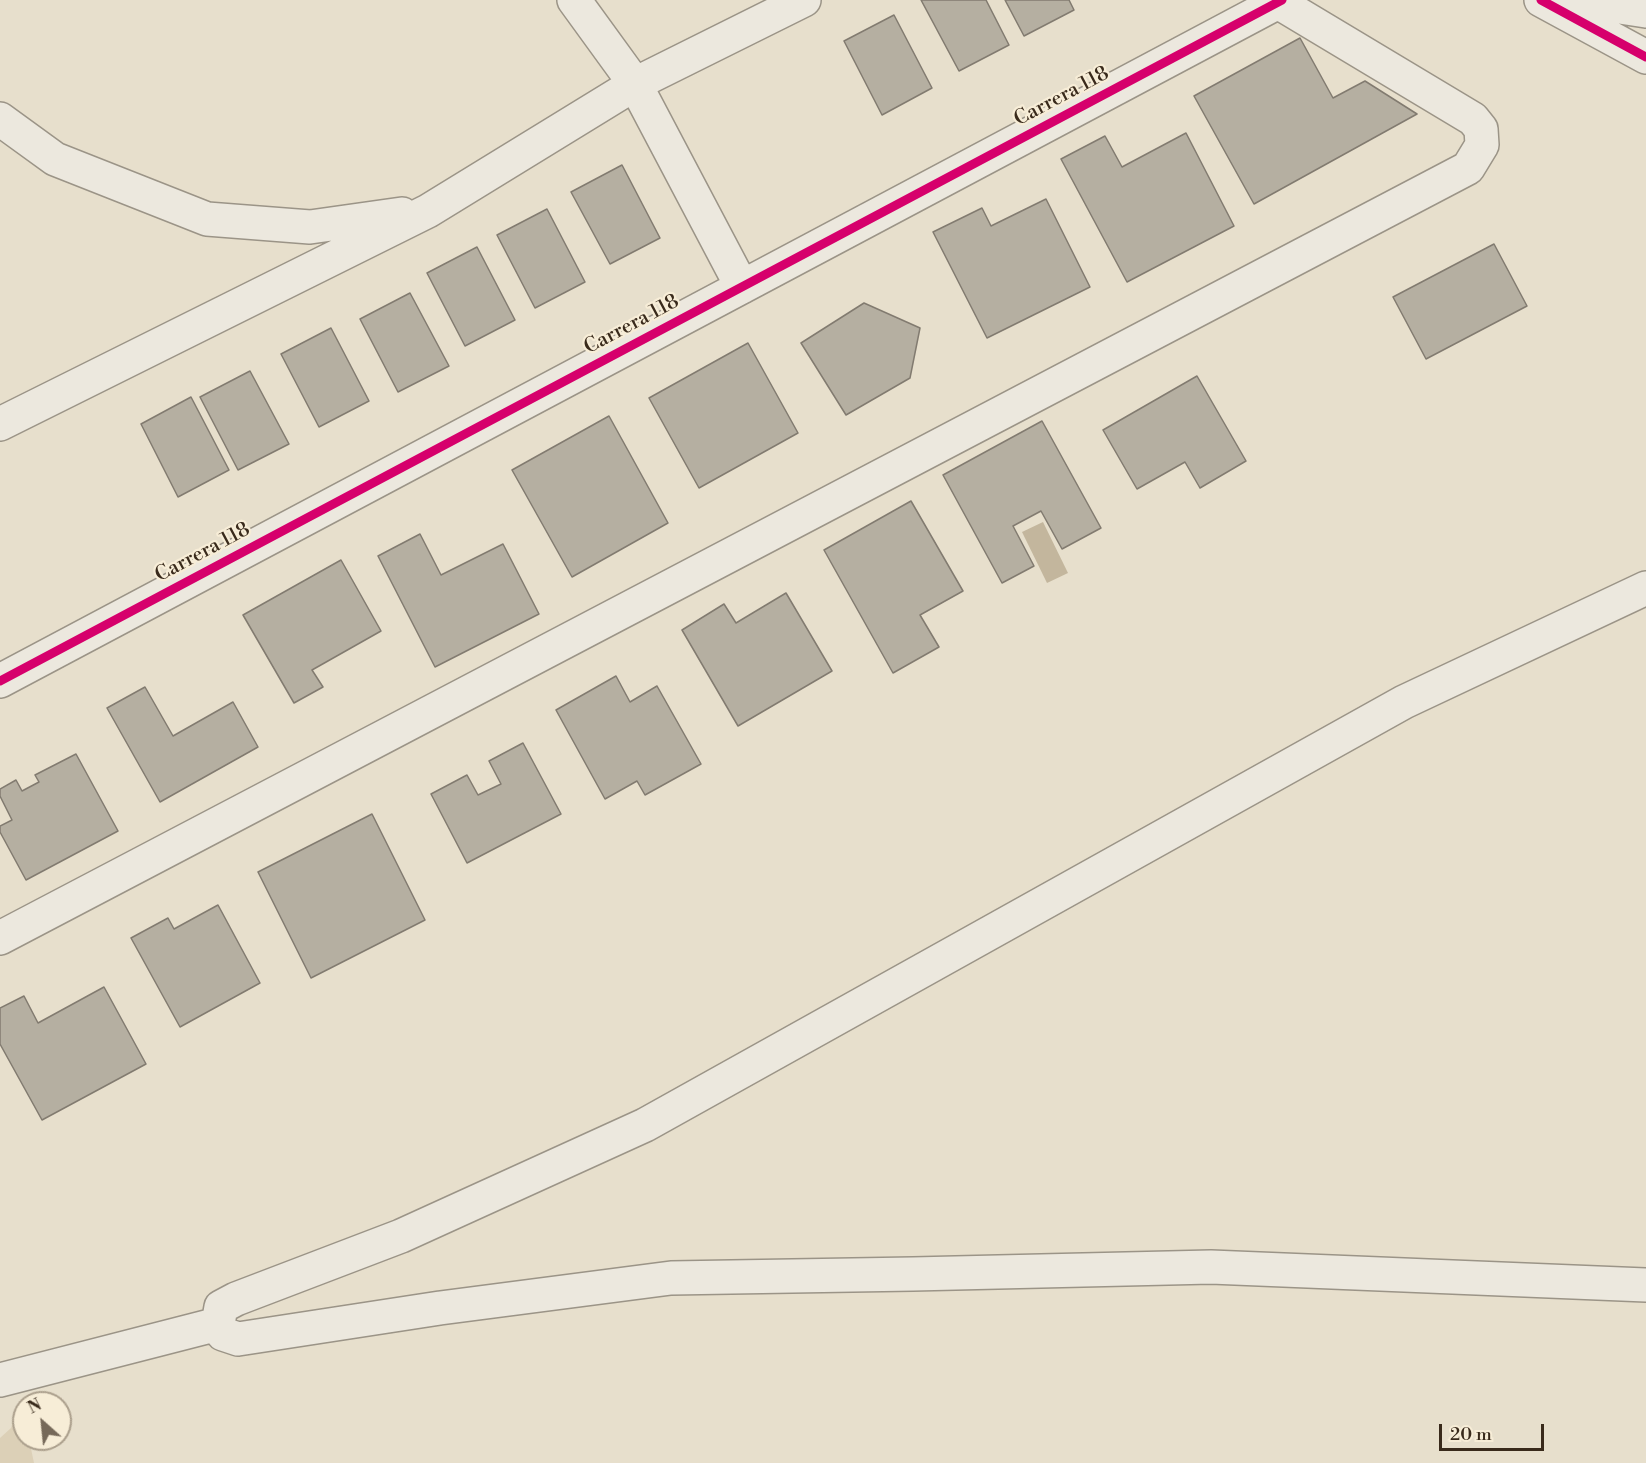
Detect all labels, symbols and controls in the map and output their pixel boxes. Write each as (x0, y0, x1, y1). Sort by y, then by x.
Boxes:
street label: Carrera 118 (1010, 62, 1114, 132)
street label: Carrera 118 (580, 290, 684, 360)
street label: Carrera 118 (151, 518, 255, 588)
north arrow (12, 1391, 72, 1451)
text: N (25, 1395, 45, 1419)
scale bar (1442, 1412, 1547, 1450)
text: 20 m (1450, 1423, 1492, 1446)

